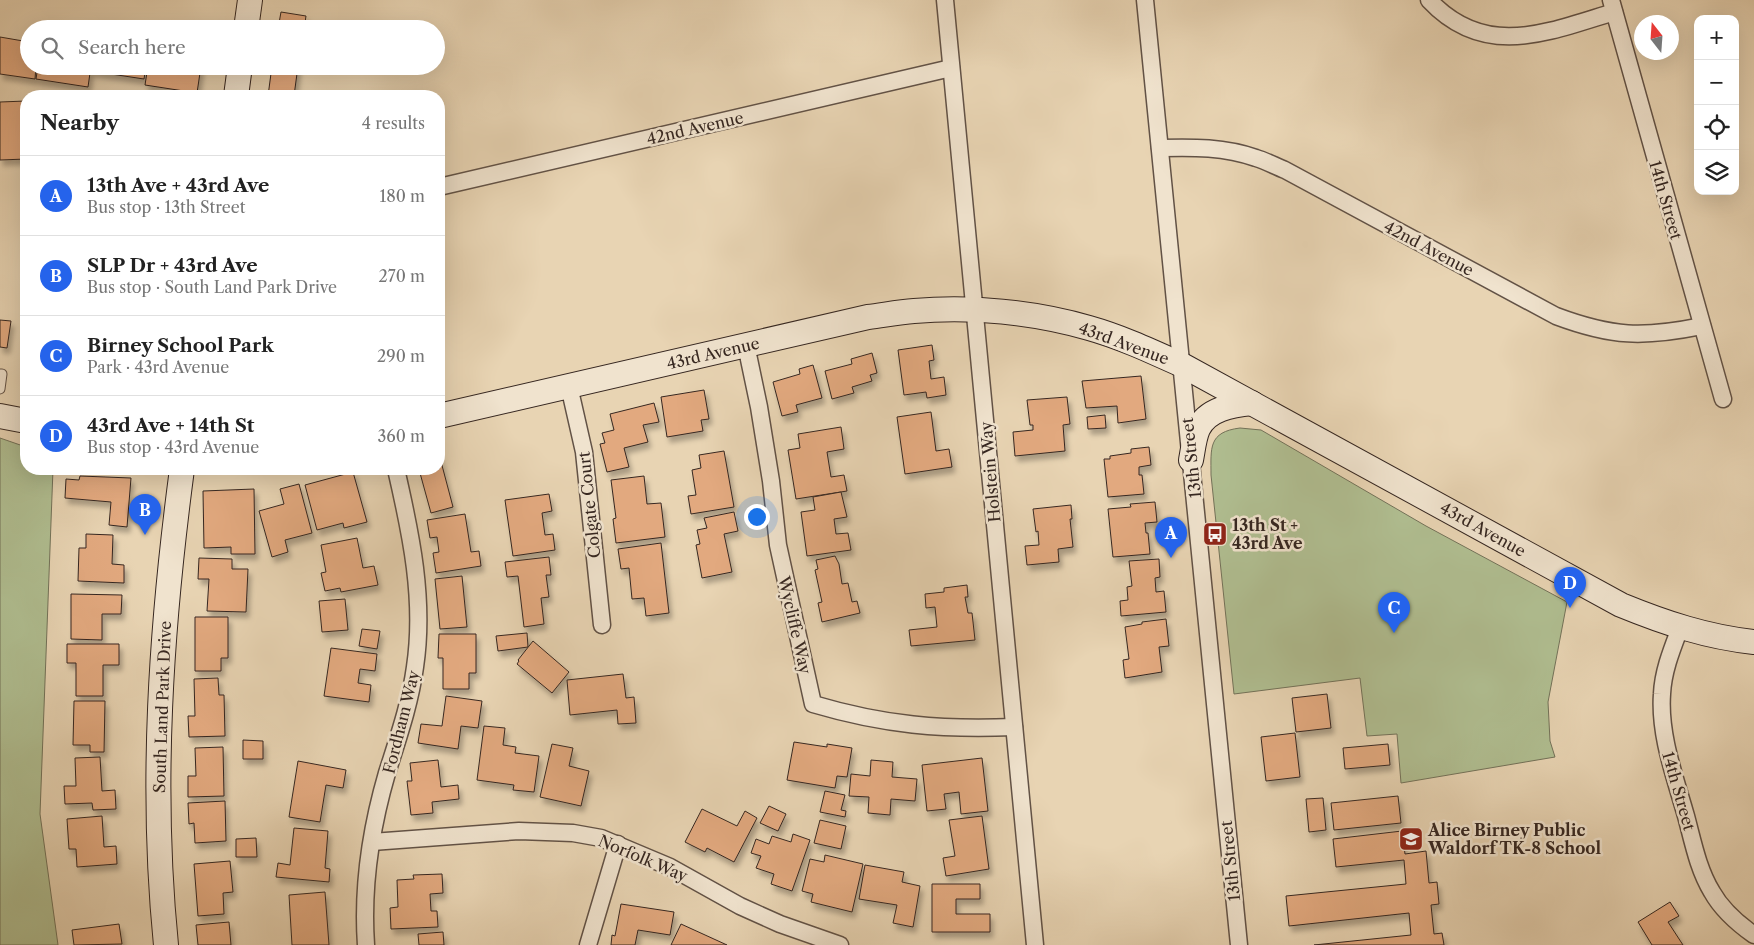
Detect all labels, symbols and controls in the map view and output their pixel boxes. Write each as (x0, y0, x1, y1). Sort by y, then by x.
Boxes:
north arrow (1634, 15, 1679, 60)
map controls (1694, 15, 1739, 195)
button: + (1694, 15, 1739, 60)
search box (20, 20, 445, 75)
icon: search (38, 34, 66, 62)
text: Search here (78, 36, 186, 59)
button: − (1694, 60, 1739, 105)
button: locate (1694, 105, 1739, 150)
street label: 42nd Avenue (645, 107, 745, 149)
text: Nearby (40, 110, 119, 135)
text: 4 results (362, 113, 425, 133)
button: layers (1694, 150, 1739, 195)
street label: 14th Street (1645, 158, 1687, 242)
text: 13th Ave + 43rd Ave (87, 174, 269, 197)
text: A (50, 186, 62, 206)
text: 180 m (379, 186, 425, 206)
text: Bus stop · 13th Street (87, 197, 245, 217)
street label: 42nd Avenue (1381, 216, 1477, 280)
text: SLP Dr + 43rd Ave (87, 254, 258, 277)
text: B (50, 266, 62, 286)
text: 270 m (379, 266, 425, 286)
text: Bus stop · South Land Park Drive (87, 277, 337, 297)
street label: 43rd Avenue (1076, 317, 1172, 369)
street label: 43rd Avenue (665, 333, 761, 373)
text: Birney School Park (87, 334, 274, 357)
text: C (50, 346, 62, 366)
text: 290 m (377, 346, 425, 366)
text: Park · 43rd Avenue (87, 357, 229, 377)
text: 43rd Ave + 14th St (87, 414, 254, 437)
street label: 13th Street (1177, 416, 1205, 499)
street label: Holstein Way (976, 420, 1004, 523)
text: D (49, 426, 63, 446)
text: 360 m (378, 426, 425, 446)
text: Bus stop · 43rd Avenue (87, 437, 259, 457)
street label: Colgate Court (573, 450, 605, 559)
pin: B (129, 494, 161, 535)
street label: 43rd Avenue (1437, 497, 1529, 561)
your location (744, 504, 770, 530)
place label: 13th St + 43rd Ave (1232, 515, 1303, 553)
pin: A (1155, 517, 1187, 558)
bus stop icon: 13th St + 43rd Ave (1202, 521, 1228, 547)
pin: D (1554, 567, 1586, 608)
street label: Wycliffe Way (774, 573, 816, 677)
pin: C (1378, 592, 1410, 633)
street label: South Land Park Drive (149, 620, 175, 793)
street label: Fordham Way (378, 667, 424, 776)
street label: 14th Street (1658, 749, 1700, 833)
street label: 13th Street (1216, 819, 1244, 902)
place label: Alice Birney Public Waldorf TK-8 School (1427, 820, 1601, 858)
school or university icon: Alice Birney Public Waldorf TK-8 School (1398, 826, 1424, 852)
street label: Norfolk Way (595, 830, 692, 886)

